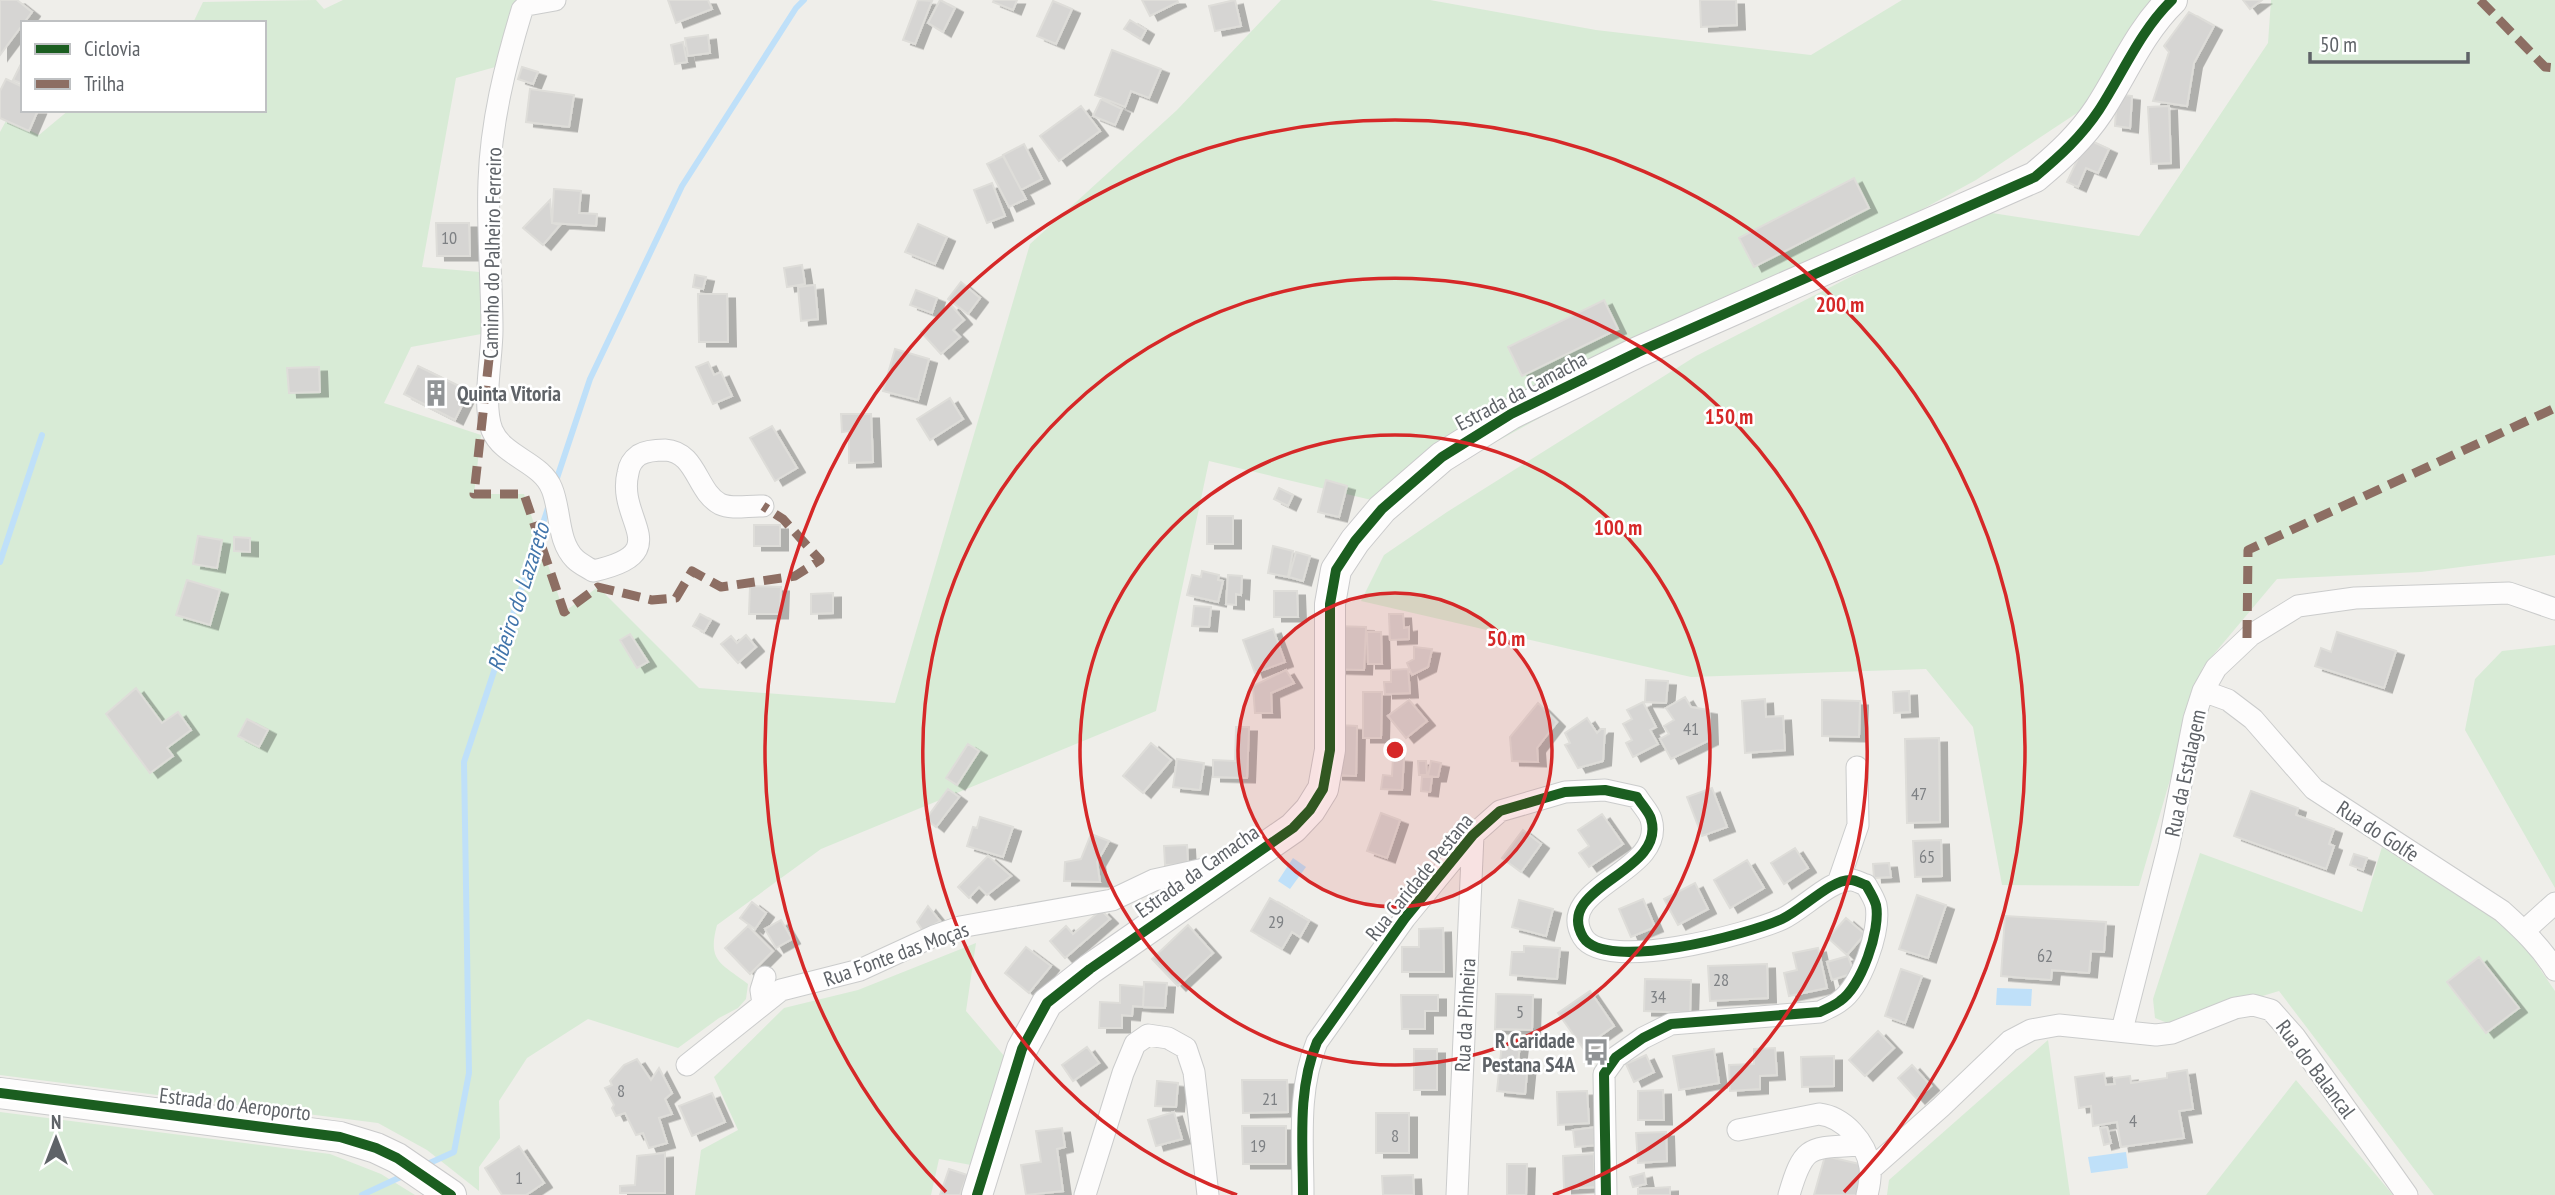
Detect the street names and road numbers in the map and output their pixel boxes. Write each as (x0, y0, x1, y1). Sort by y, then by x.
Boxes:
street label: Caminho do Palheiro Ferreiro (477, 147, 507, 359)
street label: Estrada da Camacha (1451, 345, 1591, 437)
street label: Rua da Estalagem (2158, 707, 2212, 839)
street label: Rua do Golfe (2332, 794, 2424, 868)
street label: Rua Caridade Pestana (1359, 808, 1479, 946)
street label: Estrada da Camacha (1130, 818, 1264, 924)
street label: Rua Fonte das Moças (820, 915, 972, 993)
street label: Rua da Pinheira (1449, 957, 1481, 1073)
street label: Rua do Balancal (2270, 1014, 2362, 1124)
street label: Estrada do Aeroporto (158, 1081, 312, 1127)

